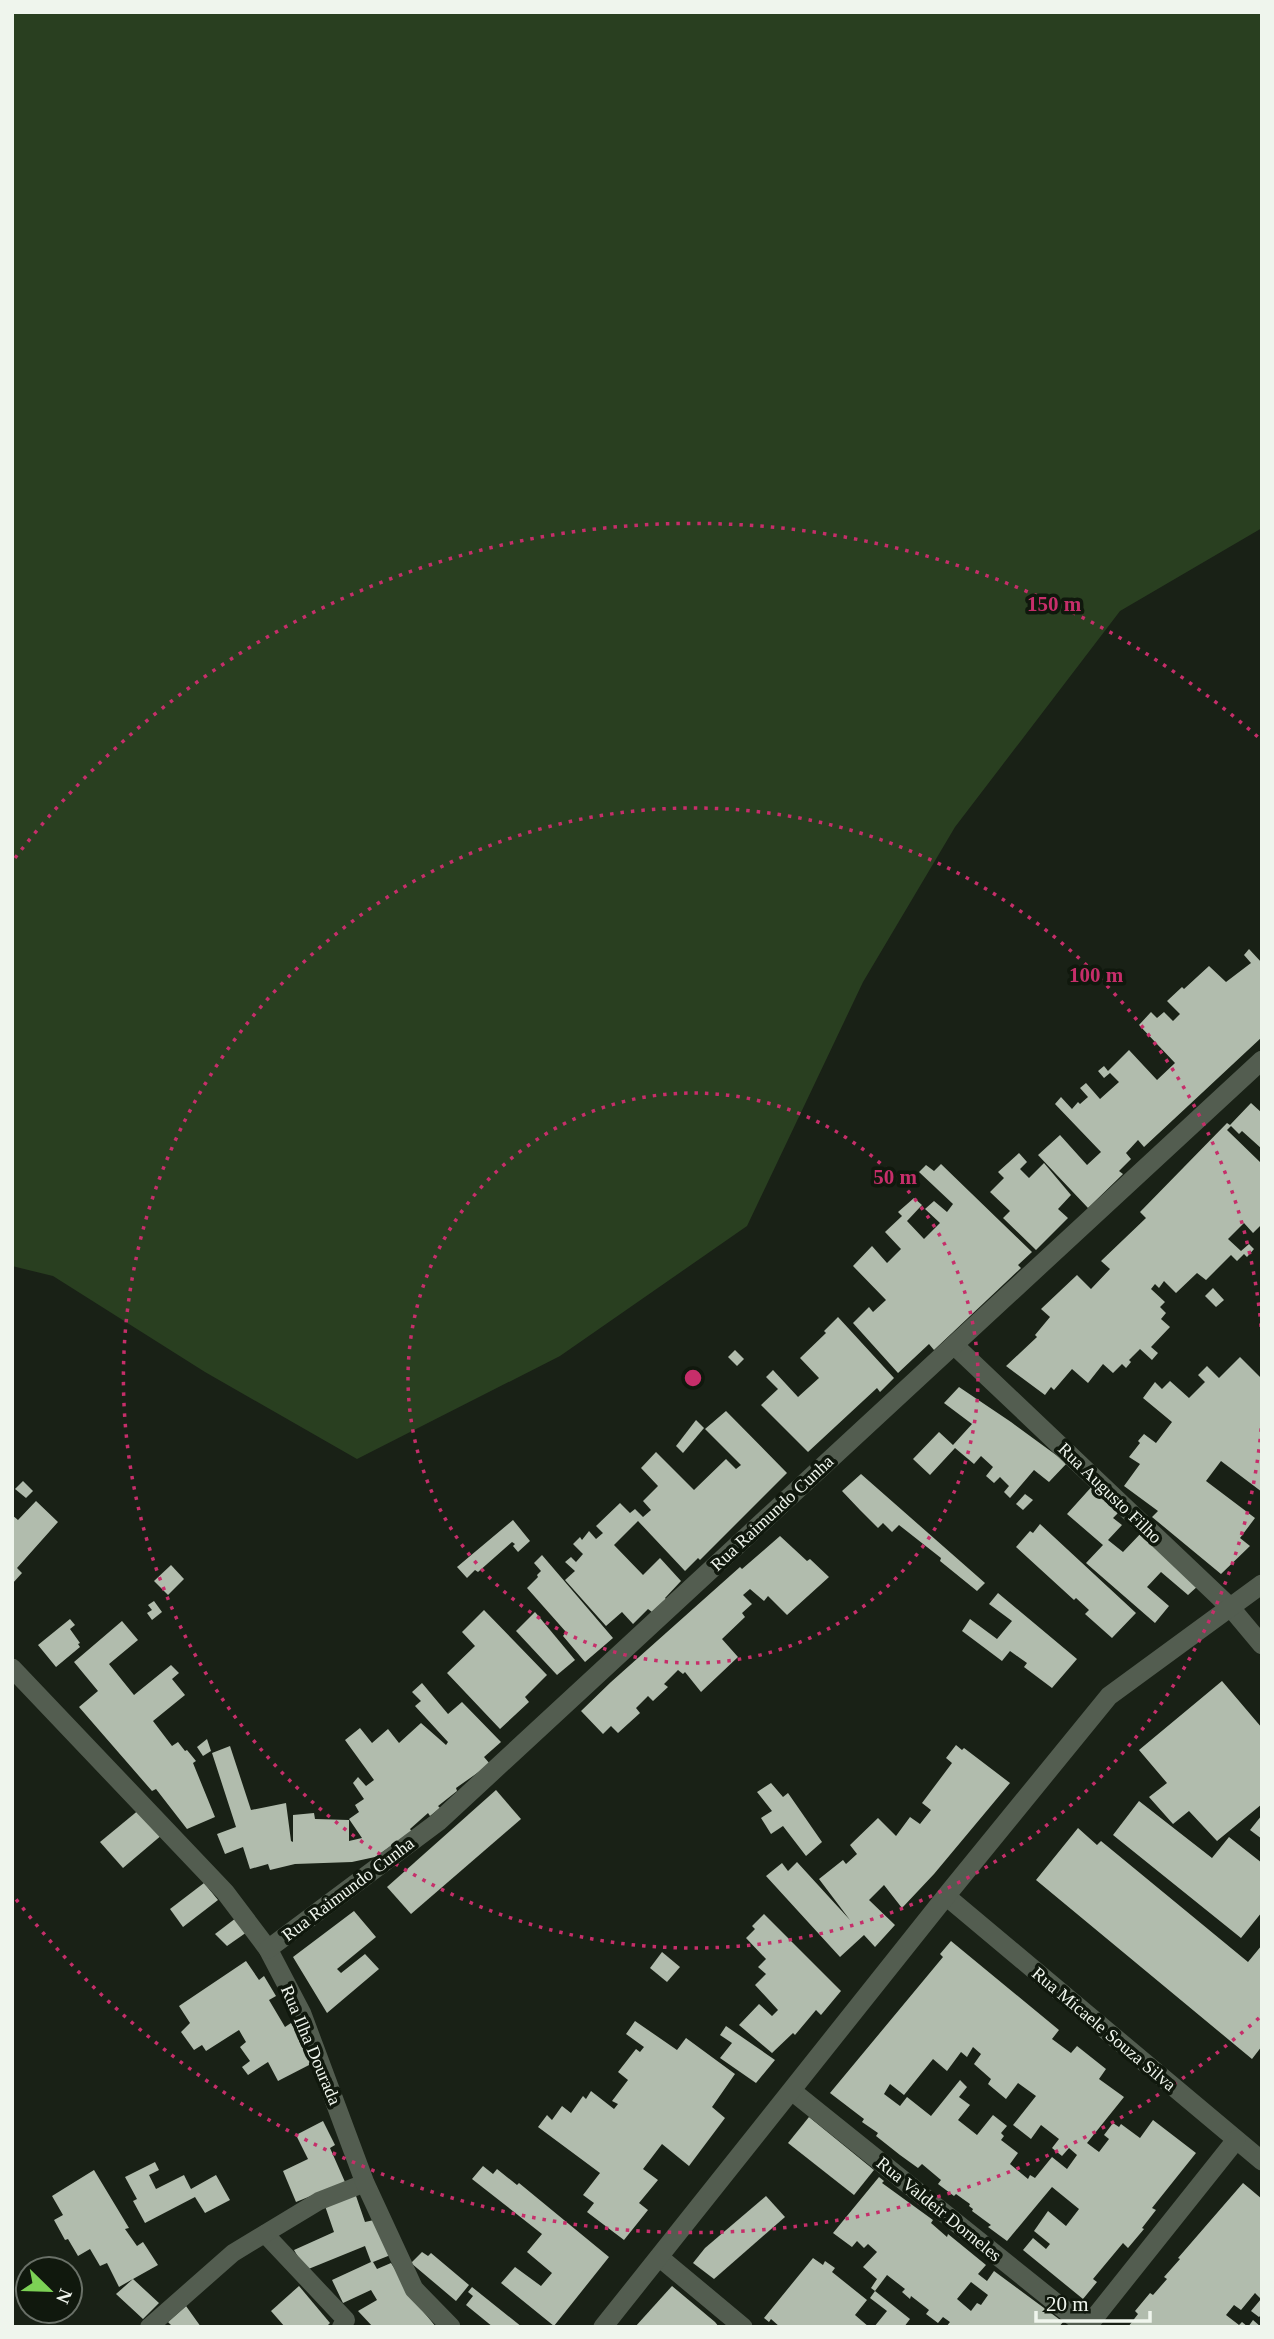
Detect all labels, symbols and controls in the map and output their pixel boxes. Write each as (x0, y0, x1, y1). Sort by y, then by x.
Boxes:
text: 150 m (1027, 592, 1082, 616)
text: 100 m (1069, 963, 1124, 987)
text: 50 m (873, 1165, 917, 1189)
centre of rings (681, 1366, 705, 1390)
street label: Rua Augusto Filho (1054, 1439, 1166, 1547)
street label: Rua Raimundo Cunha (707, 1451, 837, 1575)
street label: Rua Raimundo Cunha (278, 1833, 418, 1945)
street label: Rua Micaele Souza Silva (1028, 1963, 1180, 2095)
street label: Rua Ilha Dourada (277, 1982, 345, 2108)
street label: Rua Valdeir Dorneles (873, 2153, 1005, 2265)
north arrow (14, 2255, 84, 2325)
scale bar (1036, 2280, 1150, 2324)
text: N (52, 2286, 77, 2307)
text: 20 m (1046, 2292, 1089, 2316)

